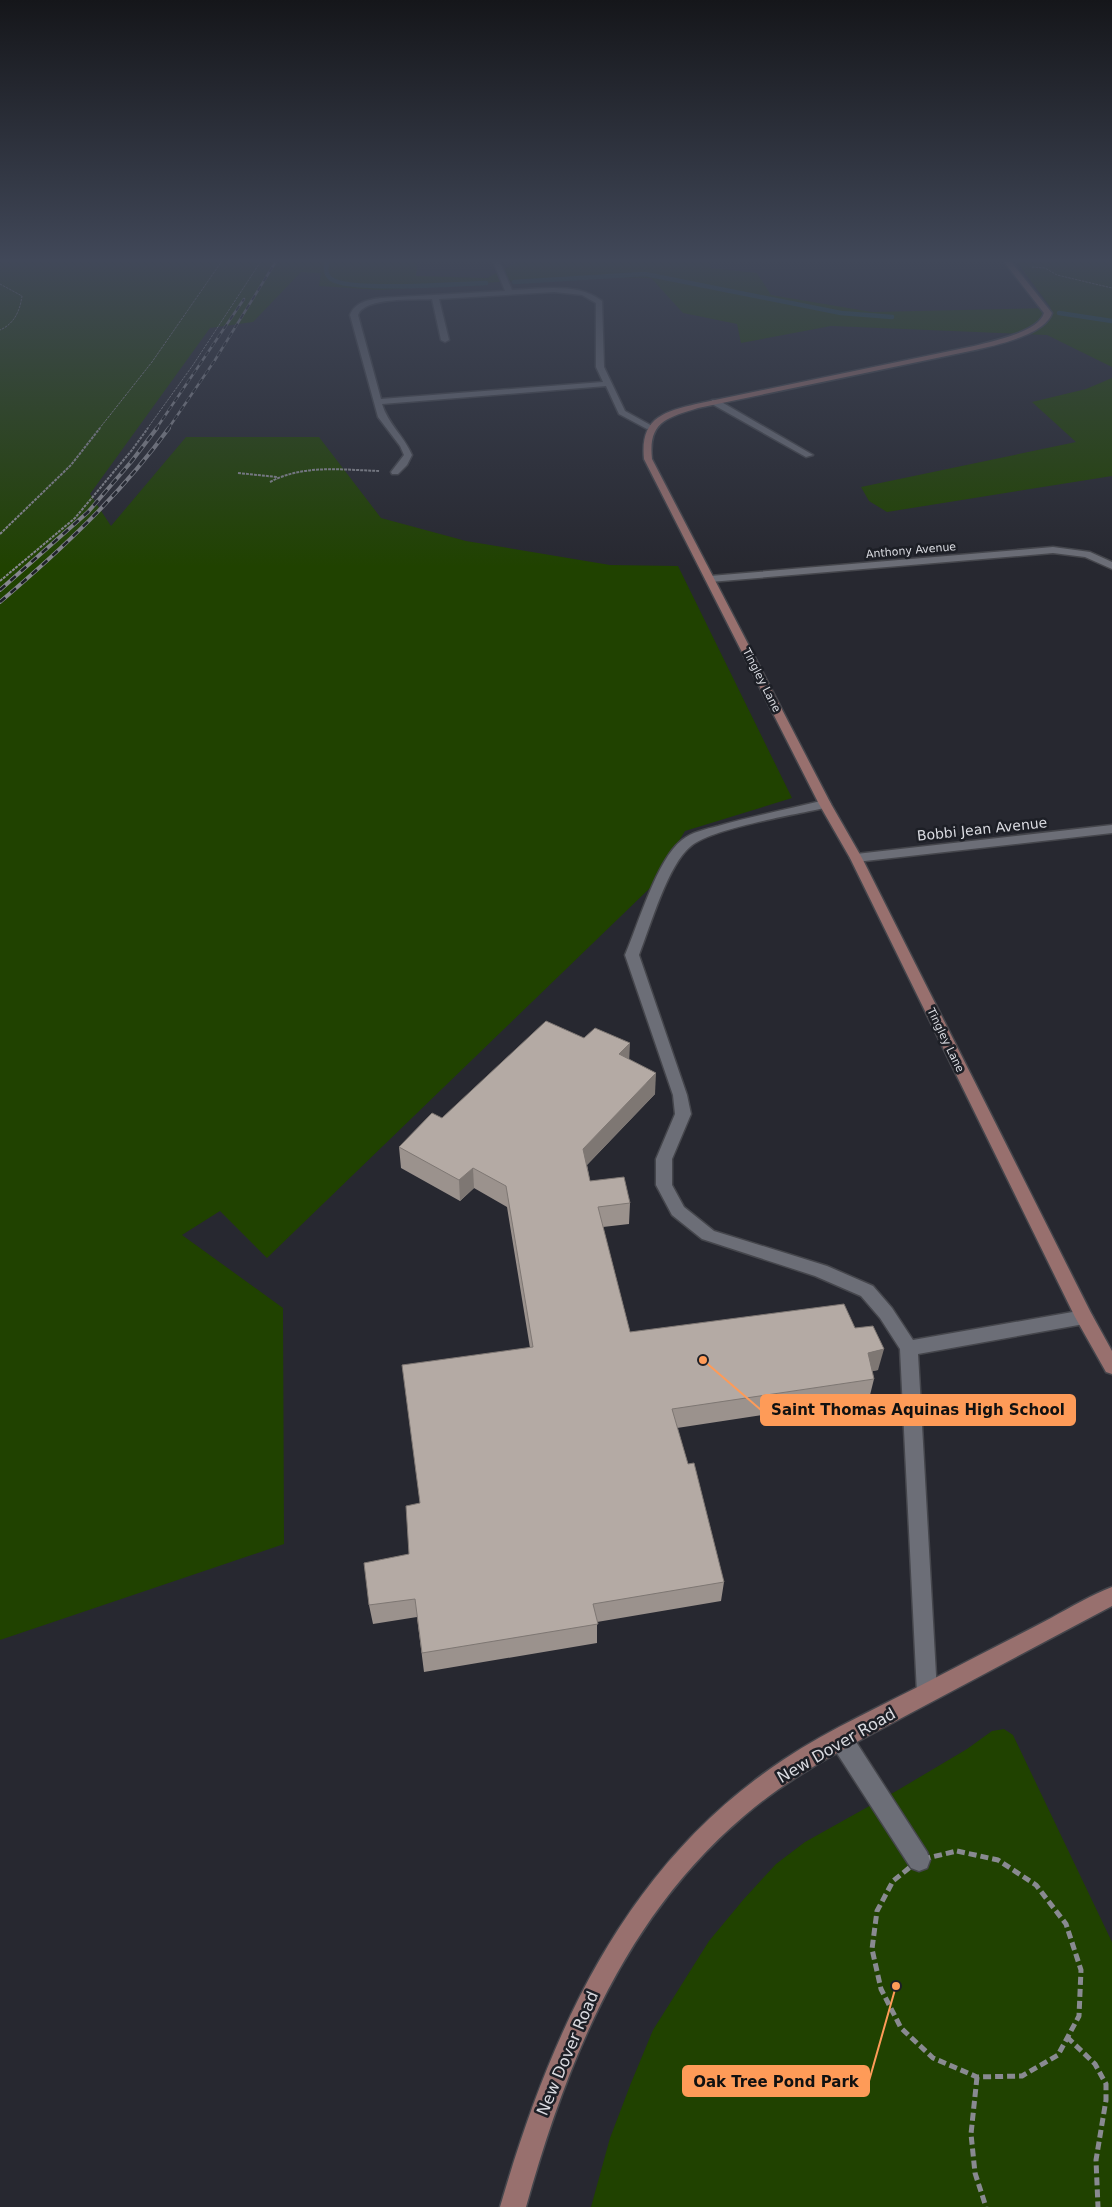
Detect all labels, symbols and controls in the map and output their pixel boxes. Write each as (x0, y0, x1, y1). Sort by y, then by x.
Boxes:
street label: Anthony Avenue (865, 540, 957, 561)
street label: Tingley Lane (739, 645, 783, 714)
street label: Bobbi Jean Avenue (916, 814, 1048, 844)
street label: Tingley Lane (924, 1005, 967, 1075)
callout: Saint Thomas Aquinas High School (761, 1395, 1075, 1425)
text: Saint Thomas Aquinas High School (771, 1401, 1065, 1419)
street label: New Dover Road (774, 1704, 899, 1787)
street label: New Dover Road (533, 1988, 602, 2118)
callout: Oak Tree Pond Park (683, 2066, 869, 2096)
text: Oak Tree Pond Park (693, 2073, 860, 2091)

